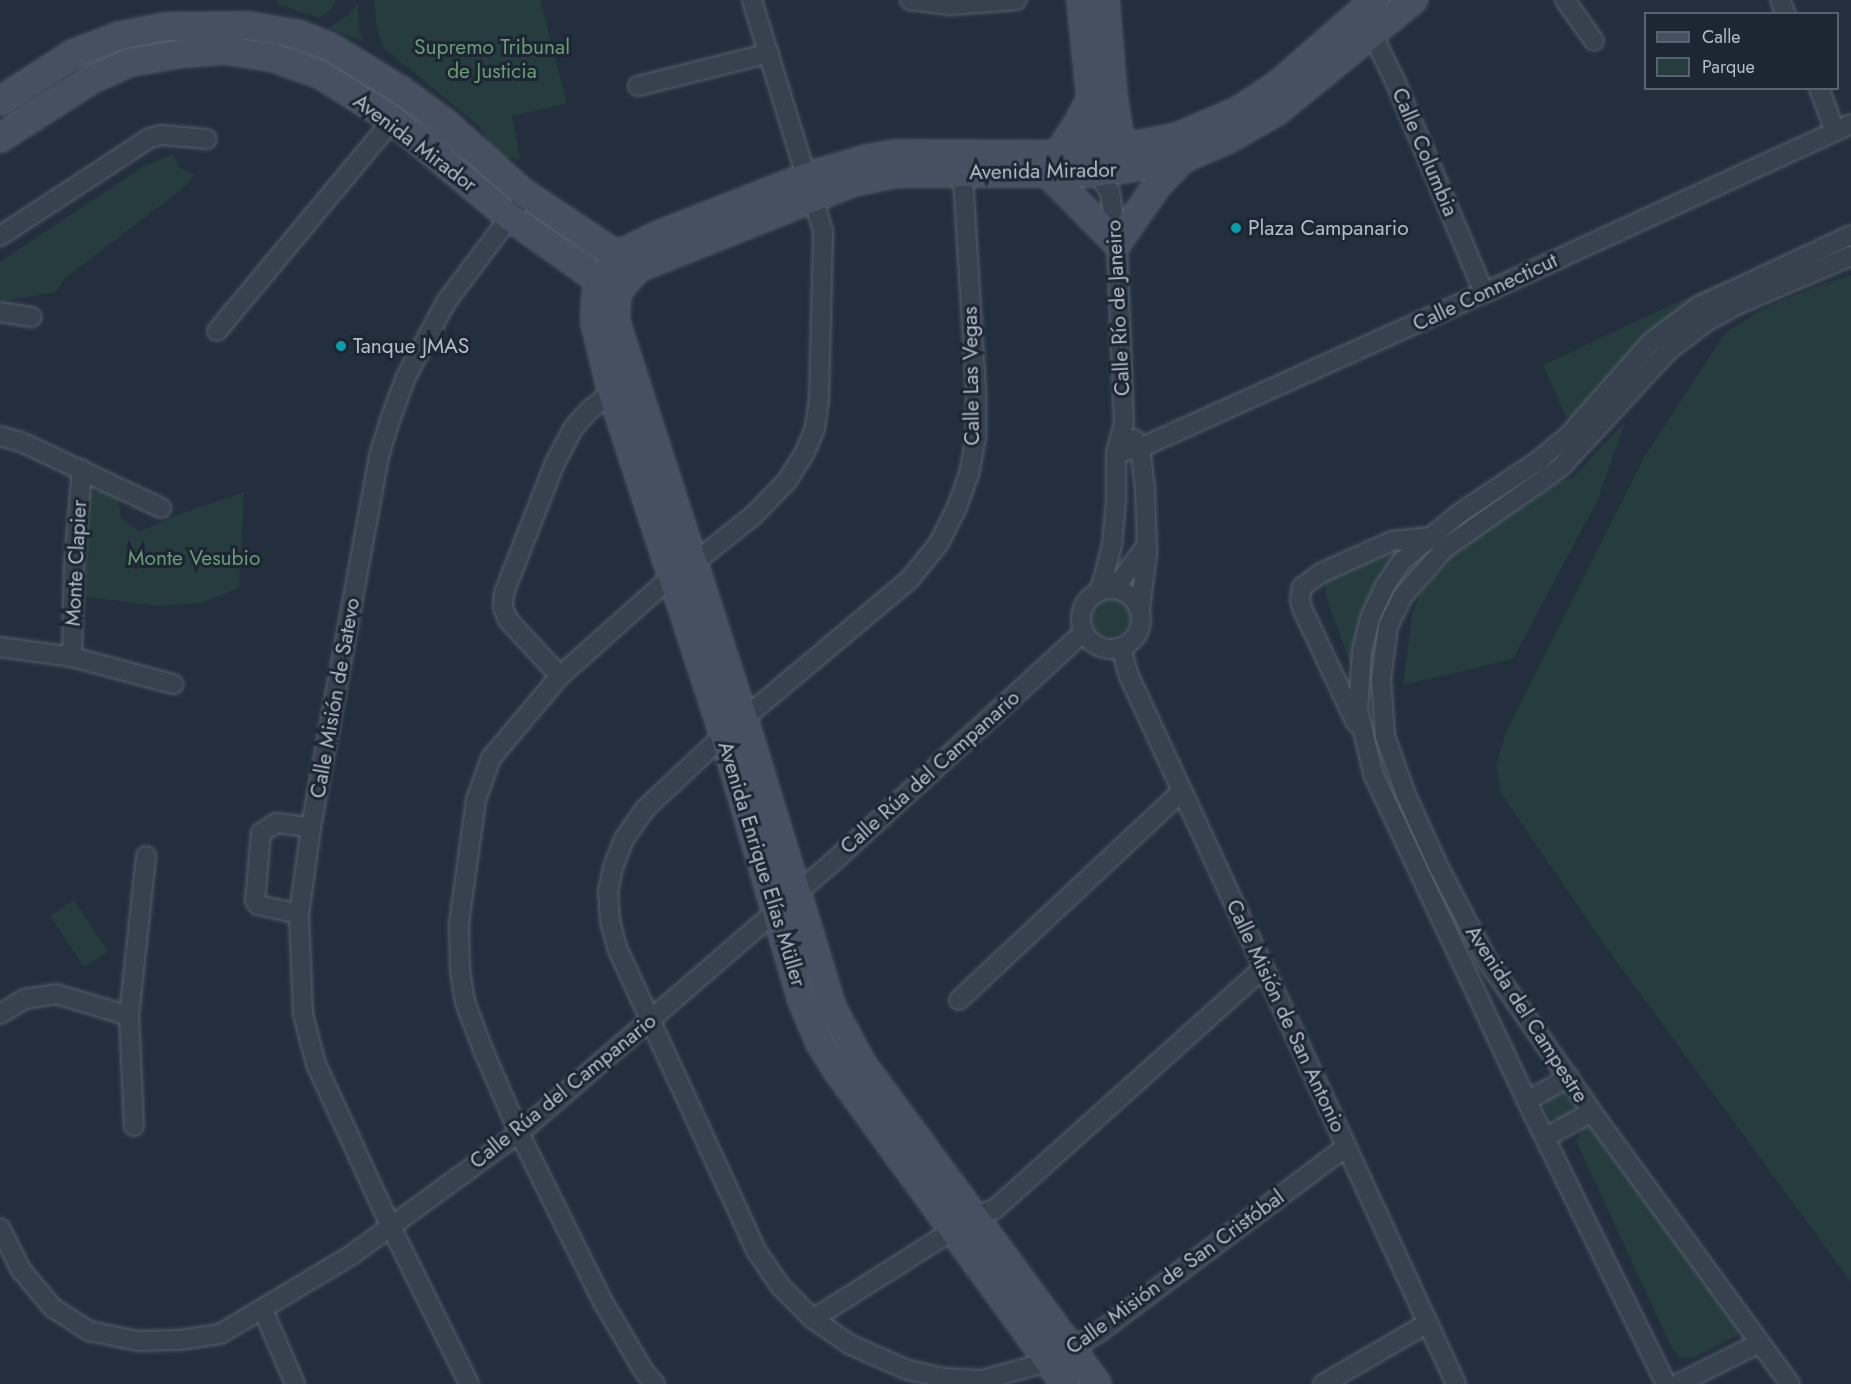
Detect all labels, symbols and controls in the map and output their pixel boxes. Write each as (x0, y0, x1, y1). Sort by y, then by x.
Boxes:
legend (1644, 12, 1839, 90)
text: Calle (1702, 24, 1741, 50)
park label: Supremo Tribunal de Justicia (414, 34, 570, 84)
text: Parque (1702, 54, 1755, 80)
street label: Calle Columbia (1387, 84, 1463, 220)
street label: Avenida Mirador (348, 88, 482, 198)
street label: Avenida Mirador (969, 157, 1117, 185)
place label: Plaza Campanario (1248, 215, 1409, 241)
street label: Calle Río de Janeiro (1101, 219, 1135, 397)
marker: Plaza Campanario (1229, 221, 1243, 235)
street label: Calle Connecticut (1409, 247, 1561, 337)
street label: Calle Las Vegas (957, 306, 985, 446)
place label: Tanque JMAS (353, 333, 469, 359)
marker: Tanque JMAS (334, 339, 348, 353)
street label: Monte Clapier (60, 499, 92, 627)
park label: Monte Vesubio (127, 545, 261, 571)
street label: Calle Misión de Satevo (305, 596, 365, 800)
street label: Calle Rúa del Campanario (835, 685, 1025, 859)
street label: Avenida Enrique Elías Müller (713, 738, 811, 990)
street label: Calle Misión de San Antonio (1221, 896, 1351, 1136)
street label: Avenida del Campestre (1460, 921, 1594, 1107)
street label: Calle Rúa del Campanario (465, 1008, 661, 1174)
street label: Calle Misión de San Cristóbal (1061, 1184, 1289, 1360)

